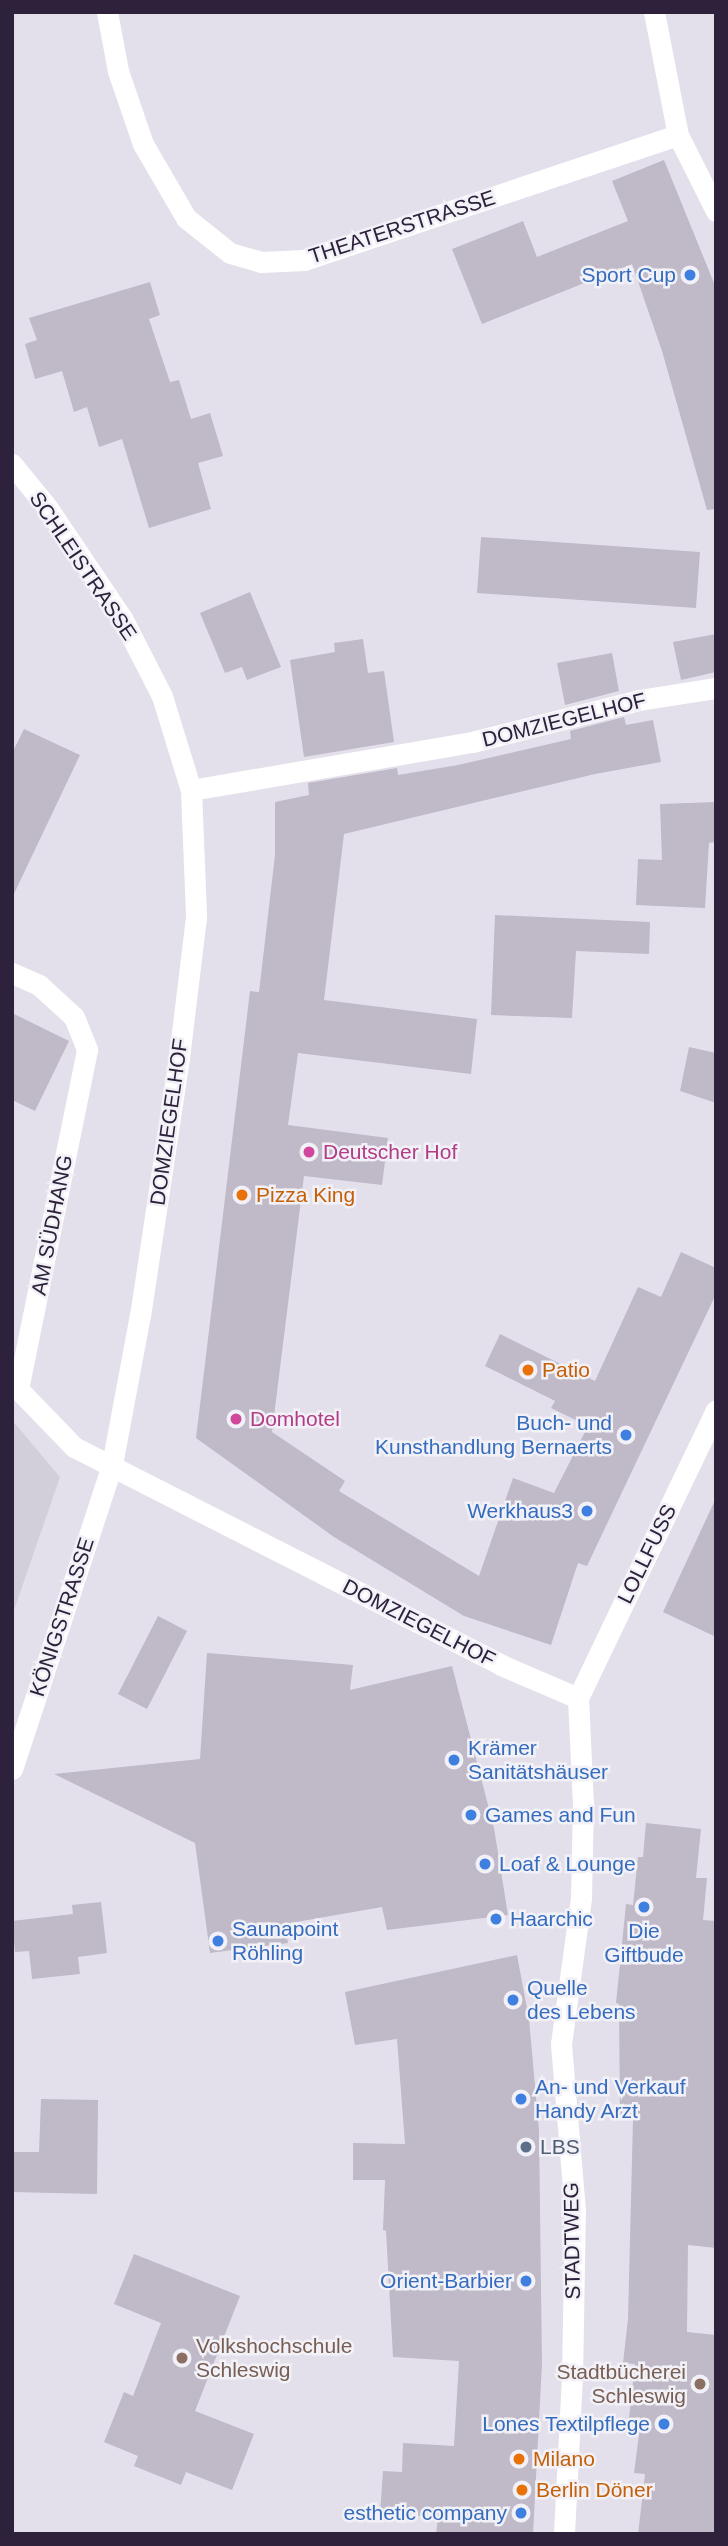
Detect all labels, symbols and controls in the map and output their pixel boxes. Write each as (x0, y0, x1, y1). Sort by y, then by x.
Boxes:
street label: THEATERSTRASSE (306, 185, 498, 269)
place label: Sport Cup (581, 262, 676, 288)
marker: Sport Cup (682, 267, 698, 283)
street label: SCHLEISTRASSE (24, 487, 142, 645)
street label: DOMZIEGELHOF (479, 687, 649, 753)
street label: DOMZIEGELHOF (145, 1037, 193, 1207)
place label: Deutscher Hof (323, 1139, 457, 1165)
marker: Deutscher Hof (301, 1144, 317, 1160)
street label: AM SÜDHANG (26, 1153, 78, 1297)
place label: Pizza King (256, 1182, 355, 1208)
marker: Pizza King (234, 1187, 250, 1203)
place label: Patio (542, 1357, 590, 1383)
marker: Patio (520, 1362, 536, 1378)
place label: Domhotel (250, 1406, 340, 1432)
place label: Buch- und Kunsthandlung Bernaerts (375, 1410, 612, 1460)
marker: Domhotel (228, 1411, 244, 1427)
marker: Buch- und Kunsthandlung Bernaerts (618, 1427, 634, 1443)
place label: Werkhaus3 (467, 1498, 573, 1524)
street label: LOLLFUSS (612, 1500, 682, 1608)
marker: Werkhaus3 (579, 1503, 595, 1519)
street label: KÖNIGSTRASSE (24, 1534, 100, 1700)
street label: DOMZIEGELHOF (338, 1574, 500, 1672)
place label: Krämer Sanitätshäuser (468, 1735, 608, 1785)
marker: Krämer Sanitätshäuser (446, 1752, 462, 1768)
place label: Games and Fun (485, 1802, 636, 1828)
marker: Games and Fun (463, 1807, 479, 1823)
place label: Loaf & Lounge (499, 1851, 636, 1877)
marker: Loaf & Lounge (477, 1856, 493, 1872)
marker: Die Giftbude (636, 1899, 652, 1915)
place label: Haarchic (510, 1906, 593, 1932)
marker: Haarchic (488, 1911, 504, 1927)
place label: Saunapoint Röhling (232, 1916, 338, 1966)
place label: Die Giftbude (604, 1918, 684, 1968)
marker: Saunapoint Röhling (210, 1933, 226, 1949)
place label: Quelle des Lebens (527, 1975, 636, 2025)
marker: Quelle des Lebens (505, 1992, 521, 2008)
place label: An- und Verkauf Handy Arzt (535, 2074, 686, 2124)
marker: An- und Verkauf Handy Arzt (513, 2091, 529, 2107)
place label: LBS (540, 2134, 580, 2160)
marker: LBS (518, 2139, 534, 2155)
street label: STADTWEG (558, 2182, 586, 2300)
place label: Orient-Barbier (380, 2268, 512, 2294)
marker: Orient-Barbier (518, 2273, 534, 2289)
place label: Volkshochschule Schleswig (196, 2333, 352, 2383)
marker: Volkshochschule Schleswig (174, 2350, 190, 2366)
place label: Stadtbücherei Schleswig (556, 2359, 686, 2409)
marker: Stadtbücherei Schleswig (692, 2376, 708, 2392)
place label: Lones Textilpflege (482, 2411, 650, 2437)
marker: Lones Textilpflege (656, 2416, 672, 2432)
place label: Milano (533, 2446, 595, 2472)
marker: Milano (511, 2451, 527, 2467)
place label: Berlin Döner (536, 2477, 653, 2503)
marker: Berlin Döner (514, 2482, 530, 2498)
place label: esthetic company (344, 2500, 507, 2526)
marker: esthetic company (513, 2505, 529, 2521)

